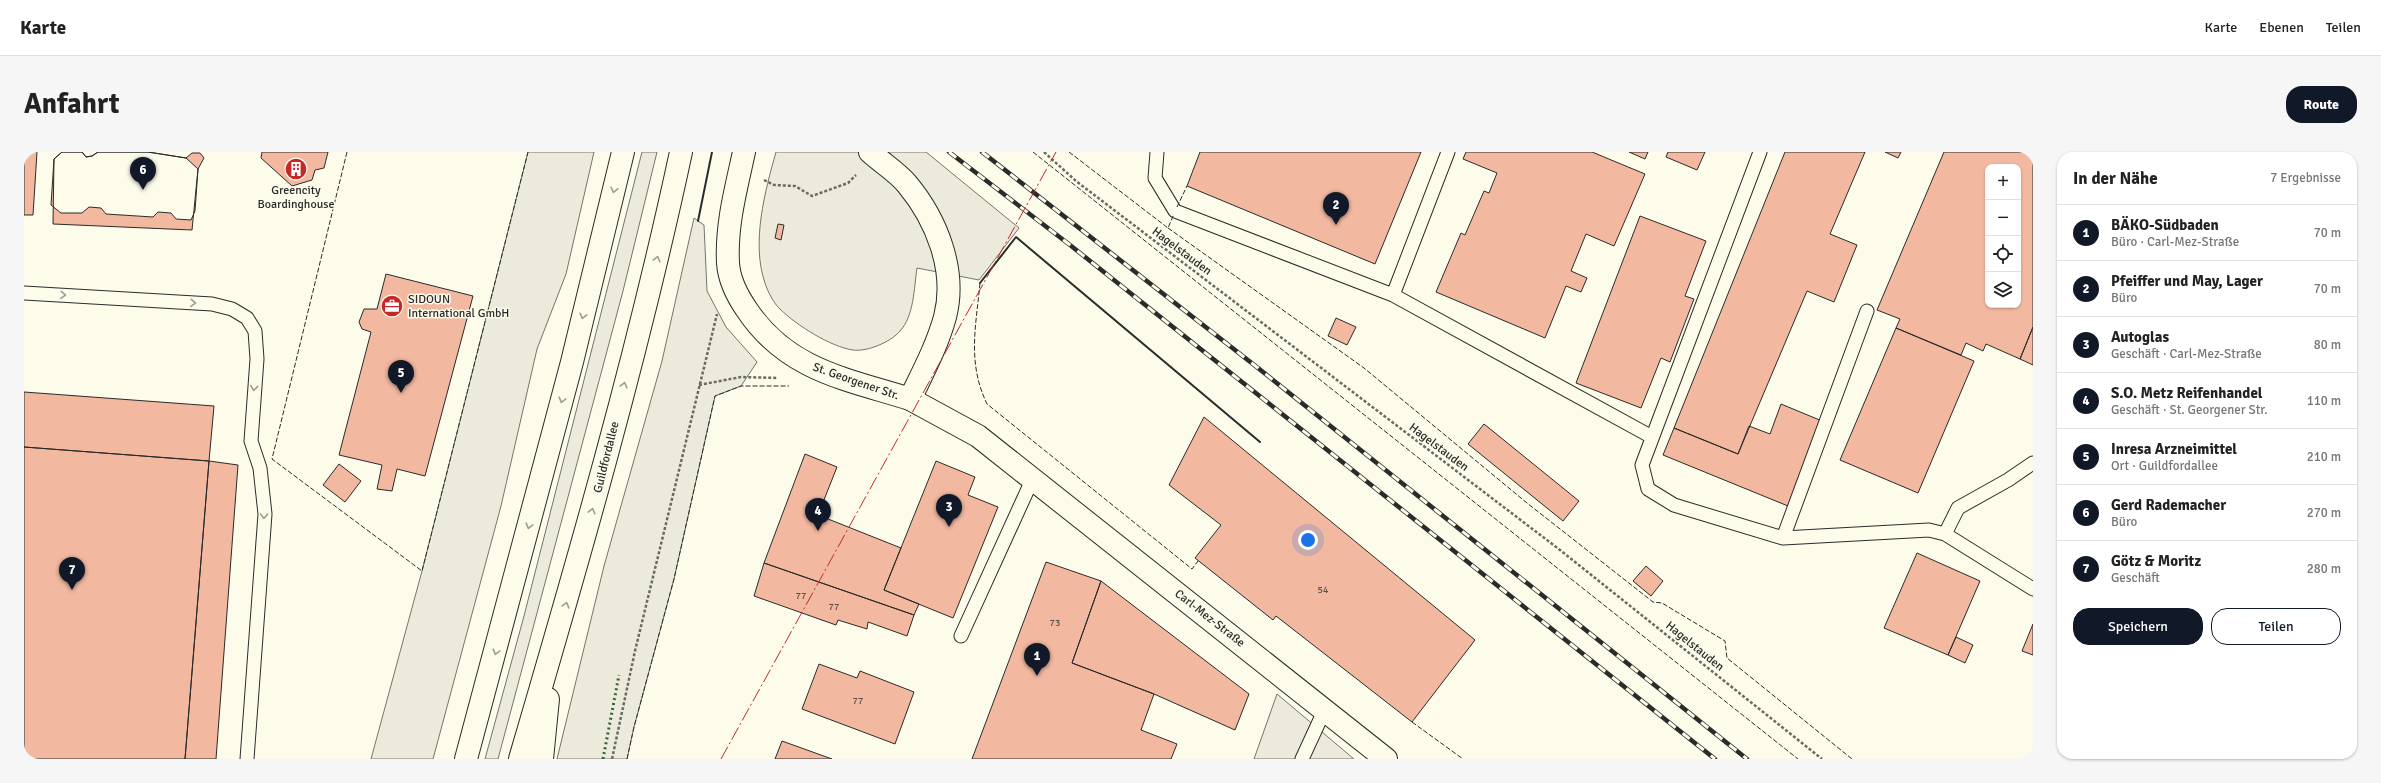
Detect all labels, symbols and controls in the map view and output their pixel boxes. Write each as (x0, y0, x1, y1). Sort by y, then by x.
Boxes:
text: Karte (20, 16, 66, 40)
text: Karte (2205, 19, 2237, 36)
text: Ebenen (2259, 19, 2304, 36)
text: Teilen (2326, 19, 2361, 36)
button: Route (2286, 86, 2357, 123)
text: Anfahrt (24, 87, 120, 121)
building icon: Greencity Boardinghouse (283, 156, 309, 182)
pin: 6 (130, 157, 156, 190)
map controls (1985, 164, 2021, 308)
button: + (1985, 164, 2021, 200)
text: In der Nähe (2073, 168, 2158, 189)
text: 7 Ergebnisse (2270, 170, 2341, 186)
place label: Greencity Boardinghouse (258, 183, 334, 212)
one-way arrow (610, 186, 619, 193)
pin: 2 (1323, 192, 1349, 225)
button: − (1985, 200, 2021, 236)
text: BÄKO-Südbaden (2111, 216, 2219, 234)
street label: Hagelstauden (1149, 224, 1215, 279)
text: 1 (2082, 225, 2090, 241)
text: 70 m (2314, 225, 2341, 241)
text: Büro · Carl-Mez-Straße (2111, 234, 2239, 250)
button: locate (1985, 236, 2021, 272)
one-way arrow (652, 256, 660, 262)
button: layers (1985, 272, 2021, 308)
text: Pfeiffer und May, Lager (2111, 272, 2263, 290)
text: 2 (2082, 281, 2090, 297)
text: 70 m (2314, 281, 2341, 297)
one-way arrow (60, 290, 66, 299)
text: Büro (2111, 290, 2137, 306)
place label: SIDOUN International GmbH (408, 292, 509, 321)
office icon: SIDOUN International GmbH (379, 293, 405, 319)
one-way arrow (190, 299, 196, 308)
one-way arrow (580, 313, 588, 320)
text: Autoglas (2111, 328, 2169, 346)
text: 3 (2082, 337, 2090, 353)
text: 80 m (2314, 337, 2341, 353)
text: Geschäft · Carl-Mez-Straße (2111, 346, 2262, 362)
pin: 5 (388, 360, 414, 393)
street label: St. Georgener Str. (811, 360, 901, 403)
one-way arrow (619, 382, 628, 389)
text: S.O. Metz Reifenhandel (2111, 384, 2263, 402)
one-way arrow (250, 385, 259, 391)
text: 4 (2082, 393, 2090, 409)
text: 110 m (2307, 393, 2341, 409)
one-way arrow (558, 396, 567, 403)
text: Geschäft · St. Georgener Str. (2111, 402, 2268, 418)
street label: Guildfordallee (590, 420, 623, 494)
street label: Hagelstauden (1406, 420, 1472, 475)
text: Inresa Arzneimittel (2111, 440, 2237, 458)
text: 5 (2082, 449, 2090, 465)
text: 210 m (2307, 449, 2341, 465)
text: Ort · Guildfordallee (2111, 458, 2218, 474)
pin: 3 (936, 494, 962, 527)
text: Gerd Rademacher (2111, 496, 2226, 514)
pin: 4 (805, 498, 831, 531)
text: 6 (2082, 505, 2090, 521)
text: 270 m (2307, 505, 2341, 521)
one-way arrow (587, 508, 596, 515)
one-way arrow (260, 513, 269, 519)
text: Büro (2111, 514, 2137, 530)
one-way arrow (525, 522, 534, 529)
your location (1298, 530, 1318, 550)
text: Götz & Moritz (2111, 552, 2201, 570)
pin: 7 (59, 557, 85, 590)
text: 7 (2082, 561, 2090, 577)
text: 280 m (2307, 561, 2341, 577)
text: Geschäft (2111, 570, 2160, 586)
house number: 54 (1318, 584, 1329, 596)
street label: Carl-Mez-Straße (1172, 586, 1248, 651)
house number: 77 (796, 590, 806, 602)
one-way arrow (561, 601, 569, 608)
house number: 77 (829, 601, 839, 613)
button: Speichern (2073, 608, 2203, 645)
button: Teilen (2211, 608, 2341, 645)
house number: 73 (1050, 617, 1060, 629)
street label: Hagelstauden (1662, 618, 1727, 675)
pin: 1 (1024, 643, 1050, 676)
one-way arrow (492, 648, 501, 655)
house number: 77 (853, 695, 863, 707)

